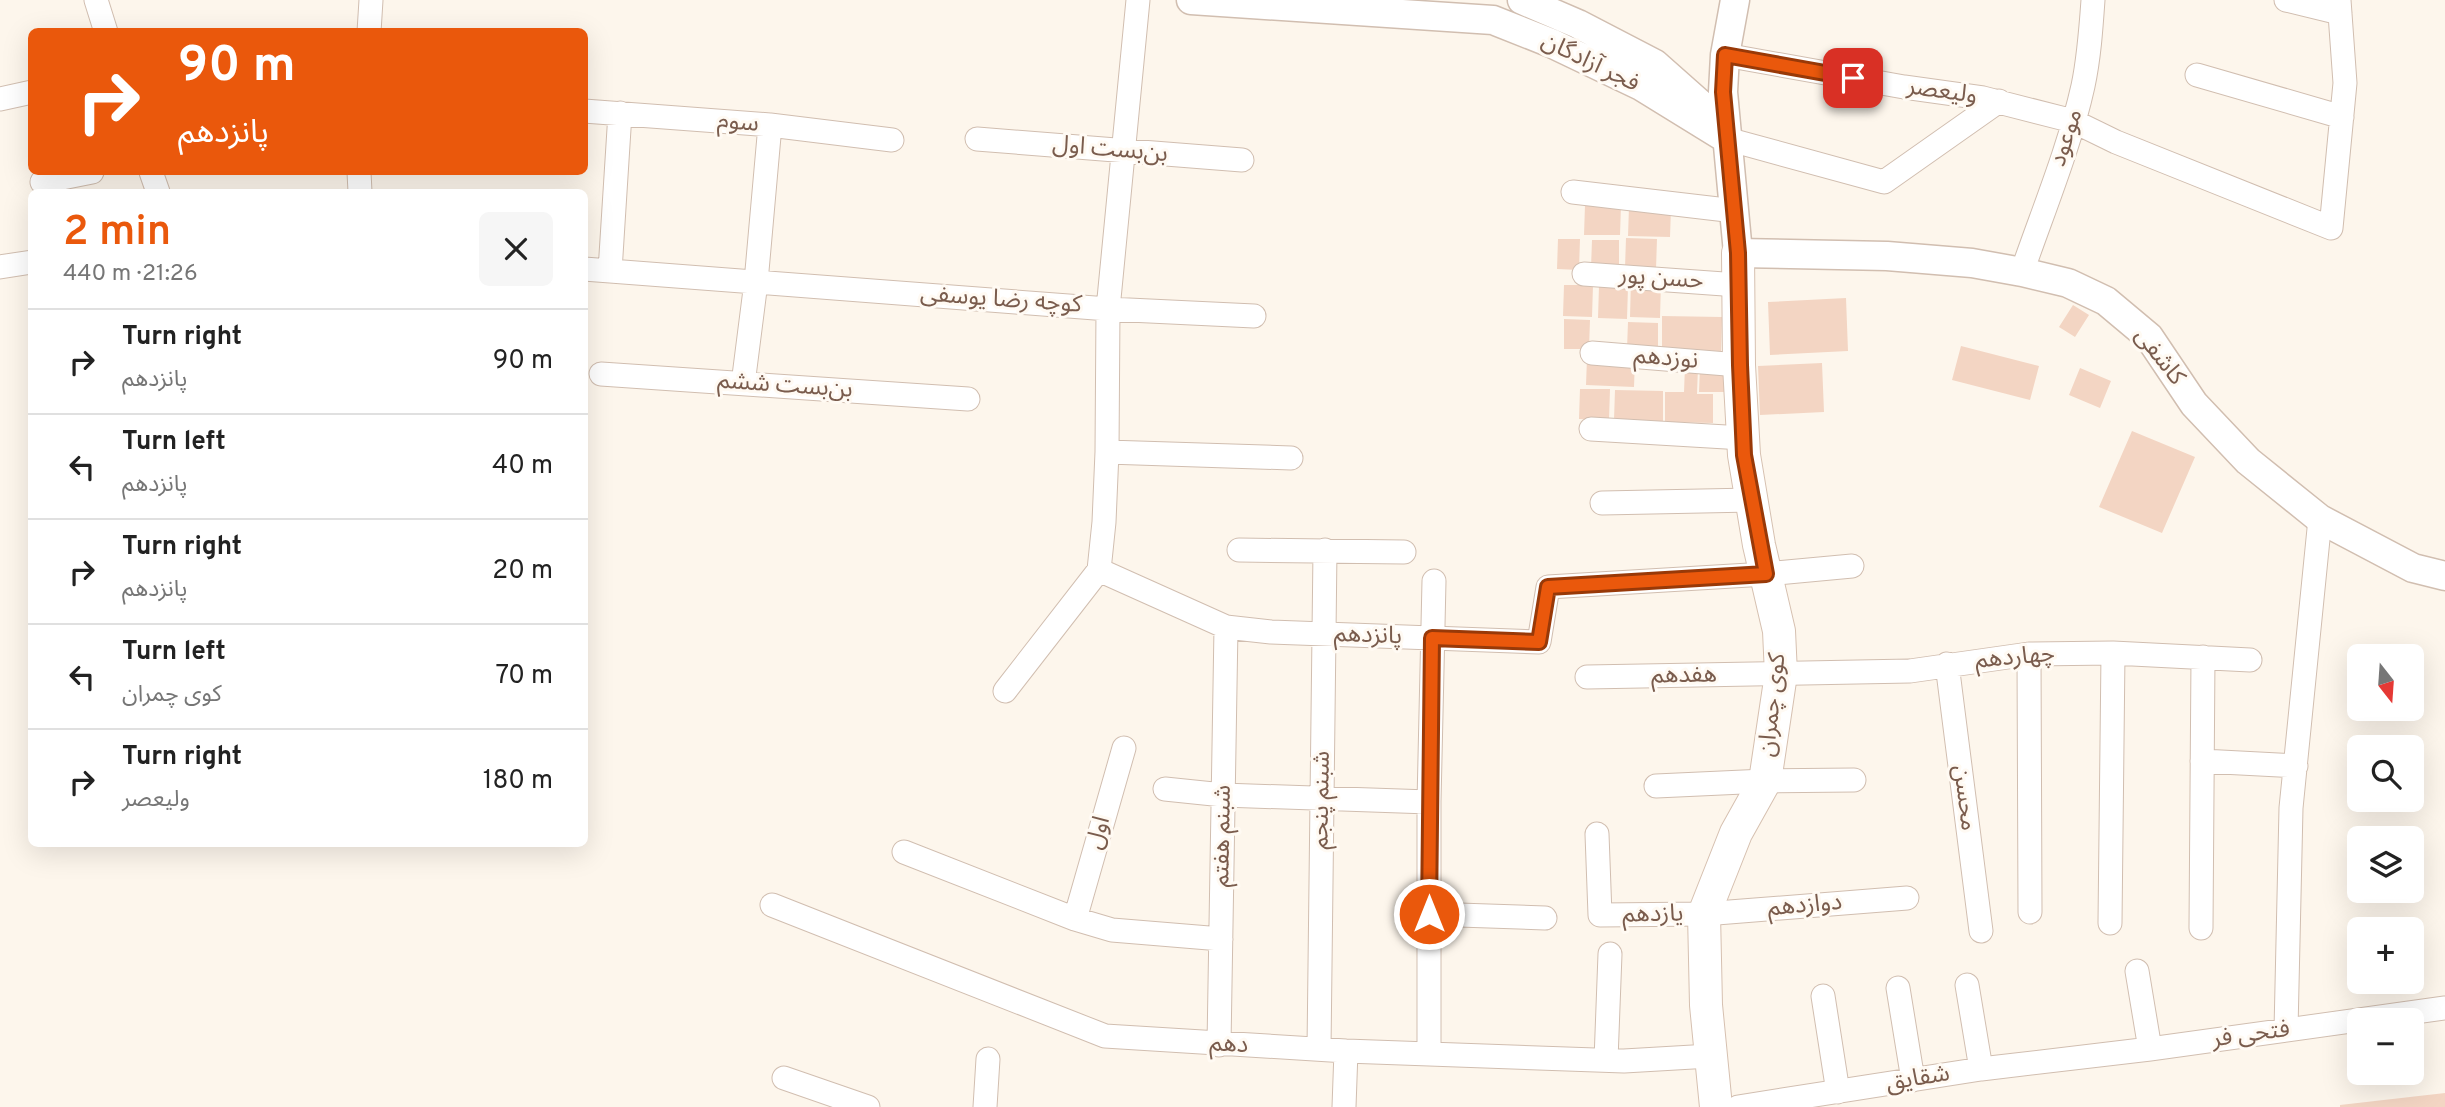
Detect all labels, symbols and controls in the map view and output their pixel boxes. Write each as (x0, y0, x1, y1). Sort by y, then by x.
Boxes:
street label: فجر آزادگان (1536, 26, 1644, 100)
text: 90 m (178, 37, 296, 99)
pin (1823, 48, 1883, 108)
icon: right (63, 56, 154, 147)
icon: arrive (1834, 59, 1872, 97)
street label: ولیعصر (1904, 72, 1979, 112)
street label: موعود (2044, 105, 2090, 171)
street label: سوم (716, 106, 760, 141)
text: پانزدهم (178, 114, 269, 154)
street label: بن‌بست اول (1051, 130, 1169, 170)
text: 2 min (63, 207, 171, 260)
button: close (479, 212, 553, 286)
text: 440 m · 21:26 (63, 260, 198, 289)
street label: حسن پور (1617, 261, 1704, 297)
street label: کوچه رضا یوسفی (919, 279, 1084, 321)
text: Turn right (122, 321, 242, 354)
street label: کاشفی (2127, 322, 2192, 393)
street label: نوزدهم (1633, 341, 1699, 377)
icon: right (63, 343, 101, 381)
text: 90 m (493, 345, 553, 378)
text: پانزدهم (122, 366, 187, 395)
street label: بن‌بست ششم (716, 366, 854, 406)
text: Turn left (122, 426, 226, 459)
icon: left (63, 448, 101, 486)
text: 40 m (492, 450, 553, 483)
text: پانزدهم (122, 471, 187, 500)
text: Turn right (122, 531, 242, 564)
icon: right (63, 553, 101, 591)
text: 20 m (492, 555, 553, 588)
text: پانزدهم (122, 576, 187, 605)
street label: پانزدهم (1333, 620, 1403, 652)
text: Turn left (122, 636, 226, 669)
street label: چهاردهم (1974, 640, 2056, 676)
north arrow (2347, 644, 2424, 721)
map controls (2347, 644, 2424, 1085)
street label: کوی چمران (1753, 651, 1793, 758)
icon: left (63, 658, 101, 696)
text: 70 m (495, 660, 553, 693)
street label: هفدهم (1651, 660, 1717, 692)
text: کوی چمران (122, 681, 222, 710)
button: search (2347, 735, 2424, 812)
text: Turn right (122, 741, 242, 774)
street label: شبنم پنجم (1306, 750, 1338, 850)
icon: right (63, 763, 101, 801)
street label: محسن (1945, 764, 1983, 832)
text: 180 m (483, 765, 553, 798)
street label: شبنم هفتم (1207, 784, 1239, 888)
text: ولیعصر (122, 786, 190, 815)
street label: اول (1080, 813, 1118, 853)
button: layers (2347, 826, 2424, 903)
position arrow (1392, 877, 1466, 951)
street label: دوازدهم (1766, 888, 1844, 924)
street label: یازدهم (1622, 899, 1684, 931)
button: + (2347, 917, 2424, 994)
button: − (2347, 1008, 2424, 1085)
street label: فتحی فر (2209, 1015, 2292, 1055)
street label: دهم (1209, 1029, 1249, 1061)
street label: شقایق (1884, 1059, 1952, 1099)

